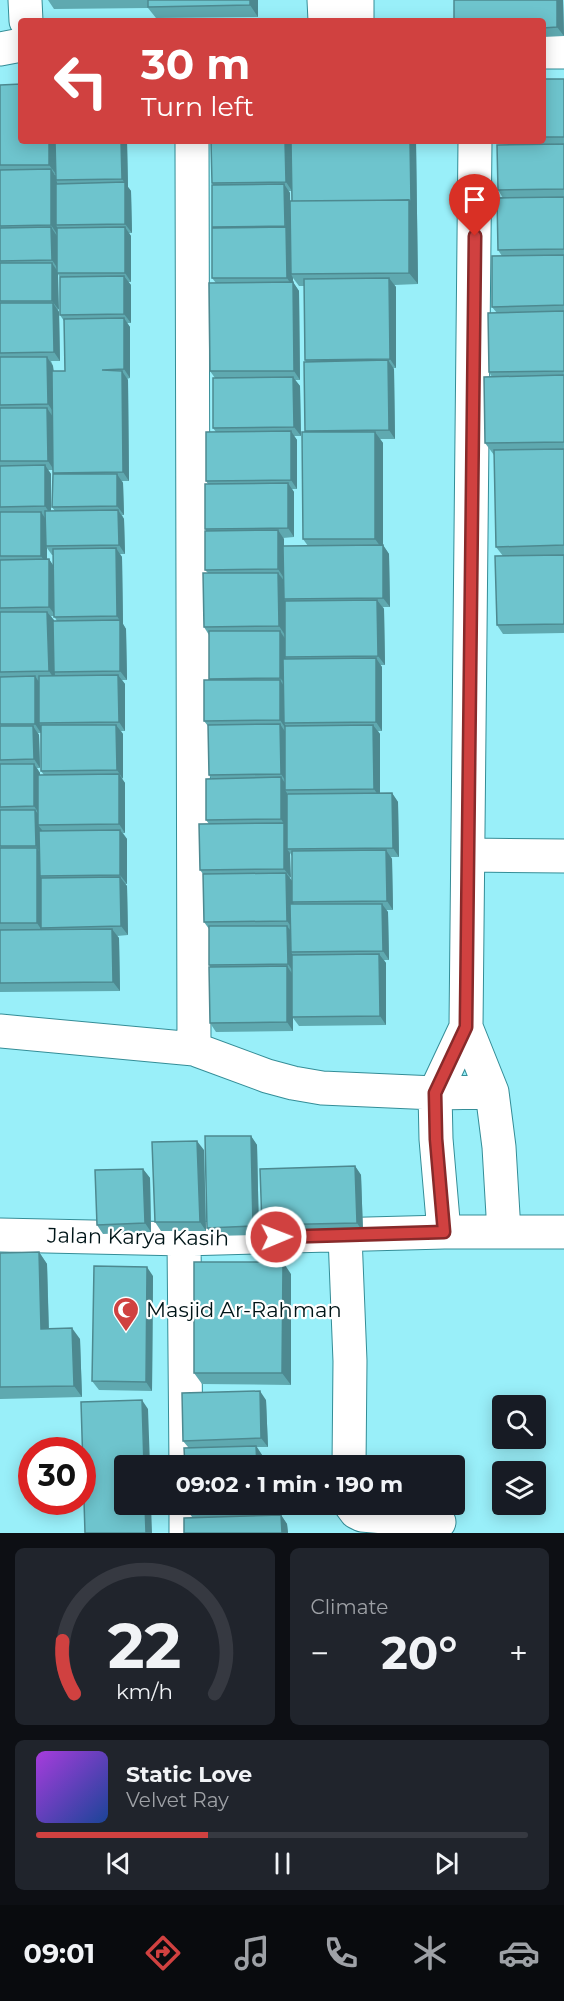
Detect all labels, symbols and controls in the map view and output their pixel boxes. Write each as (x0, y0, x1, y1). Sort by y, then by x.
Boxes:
text: 30 m (141, 38, 250, 90)
icon: left (42, 42, 120, 120)
text: Turn left (141, 90, 254, 123)
pin (449, 174, 500, 236)
icon: arrive (458, 183, 491, 216)
position arrow (244, 1205, 308, 1269)
street label: Jalan Karya Kasih (46, 1222, 229, 1251)
mosque icon: Masjid Ar-Rahman (111, 1295, 141, 1333)
place label: Masjid Ar-Rahman (146, 1297, 342, 1322)
map controls (492, 1395, 546, 1515)
button: search (492, 1395, 546, 1449)
speed limit sign: 30 (18, 1437, 96, 1515)
button: layers (492, 1461, 546, 1515)
text: 09:02 · 1 min · 190 m (176, 1471, 403, 1498)
text: Climate (311, 1595, 388, 1619)
text: 22 (108, 1608, 182, 1684)
text: 20° (381, 1625, 457, 1680)
text: − (311, 1633, 329, 1673)
text: + (509, 1633, 528, 1673)
text: km/h (116, 1678, 173, 1704)
text: Static Love (126, 1761, 252, 1788)
text: Velvet Ray (126, 1788, 229, 1812)
icon: previous (102, 1847, 135, 1880)
icon: pause (266, 1847, 299, 1880)
icon: next (430, 1847, 463, 1880)
icon: directions (142, 1932, 184, 1974)
icon: music (231, 1932, 273, 1974)
icon: phone (320, 1932, 362, 1974)
icon: climate (409, 1932, 451, 1974)
icon: car (498, 1932, 540, 1974)
text: 09:01 (24, 1937, 95, 1970)

